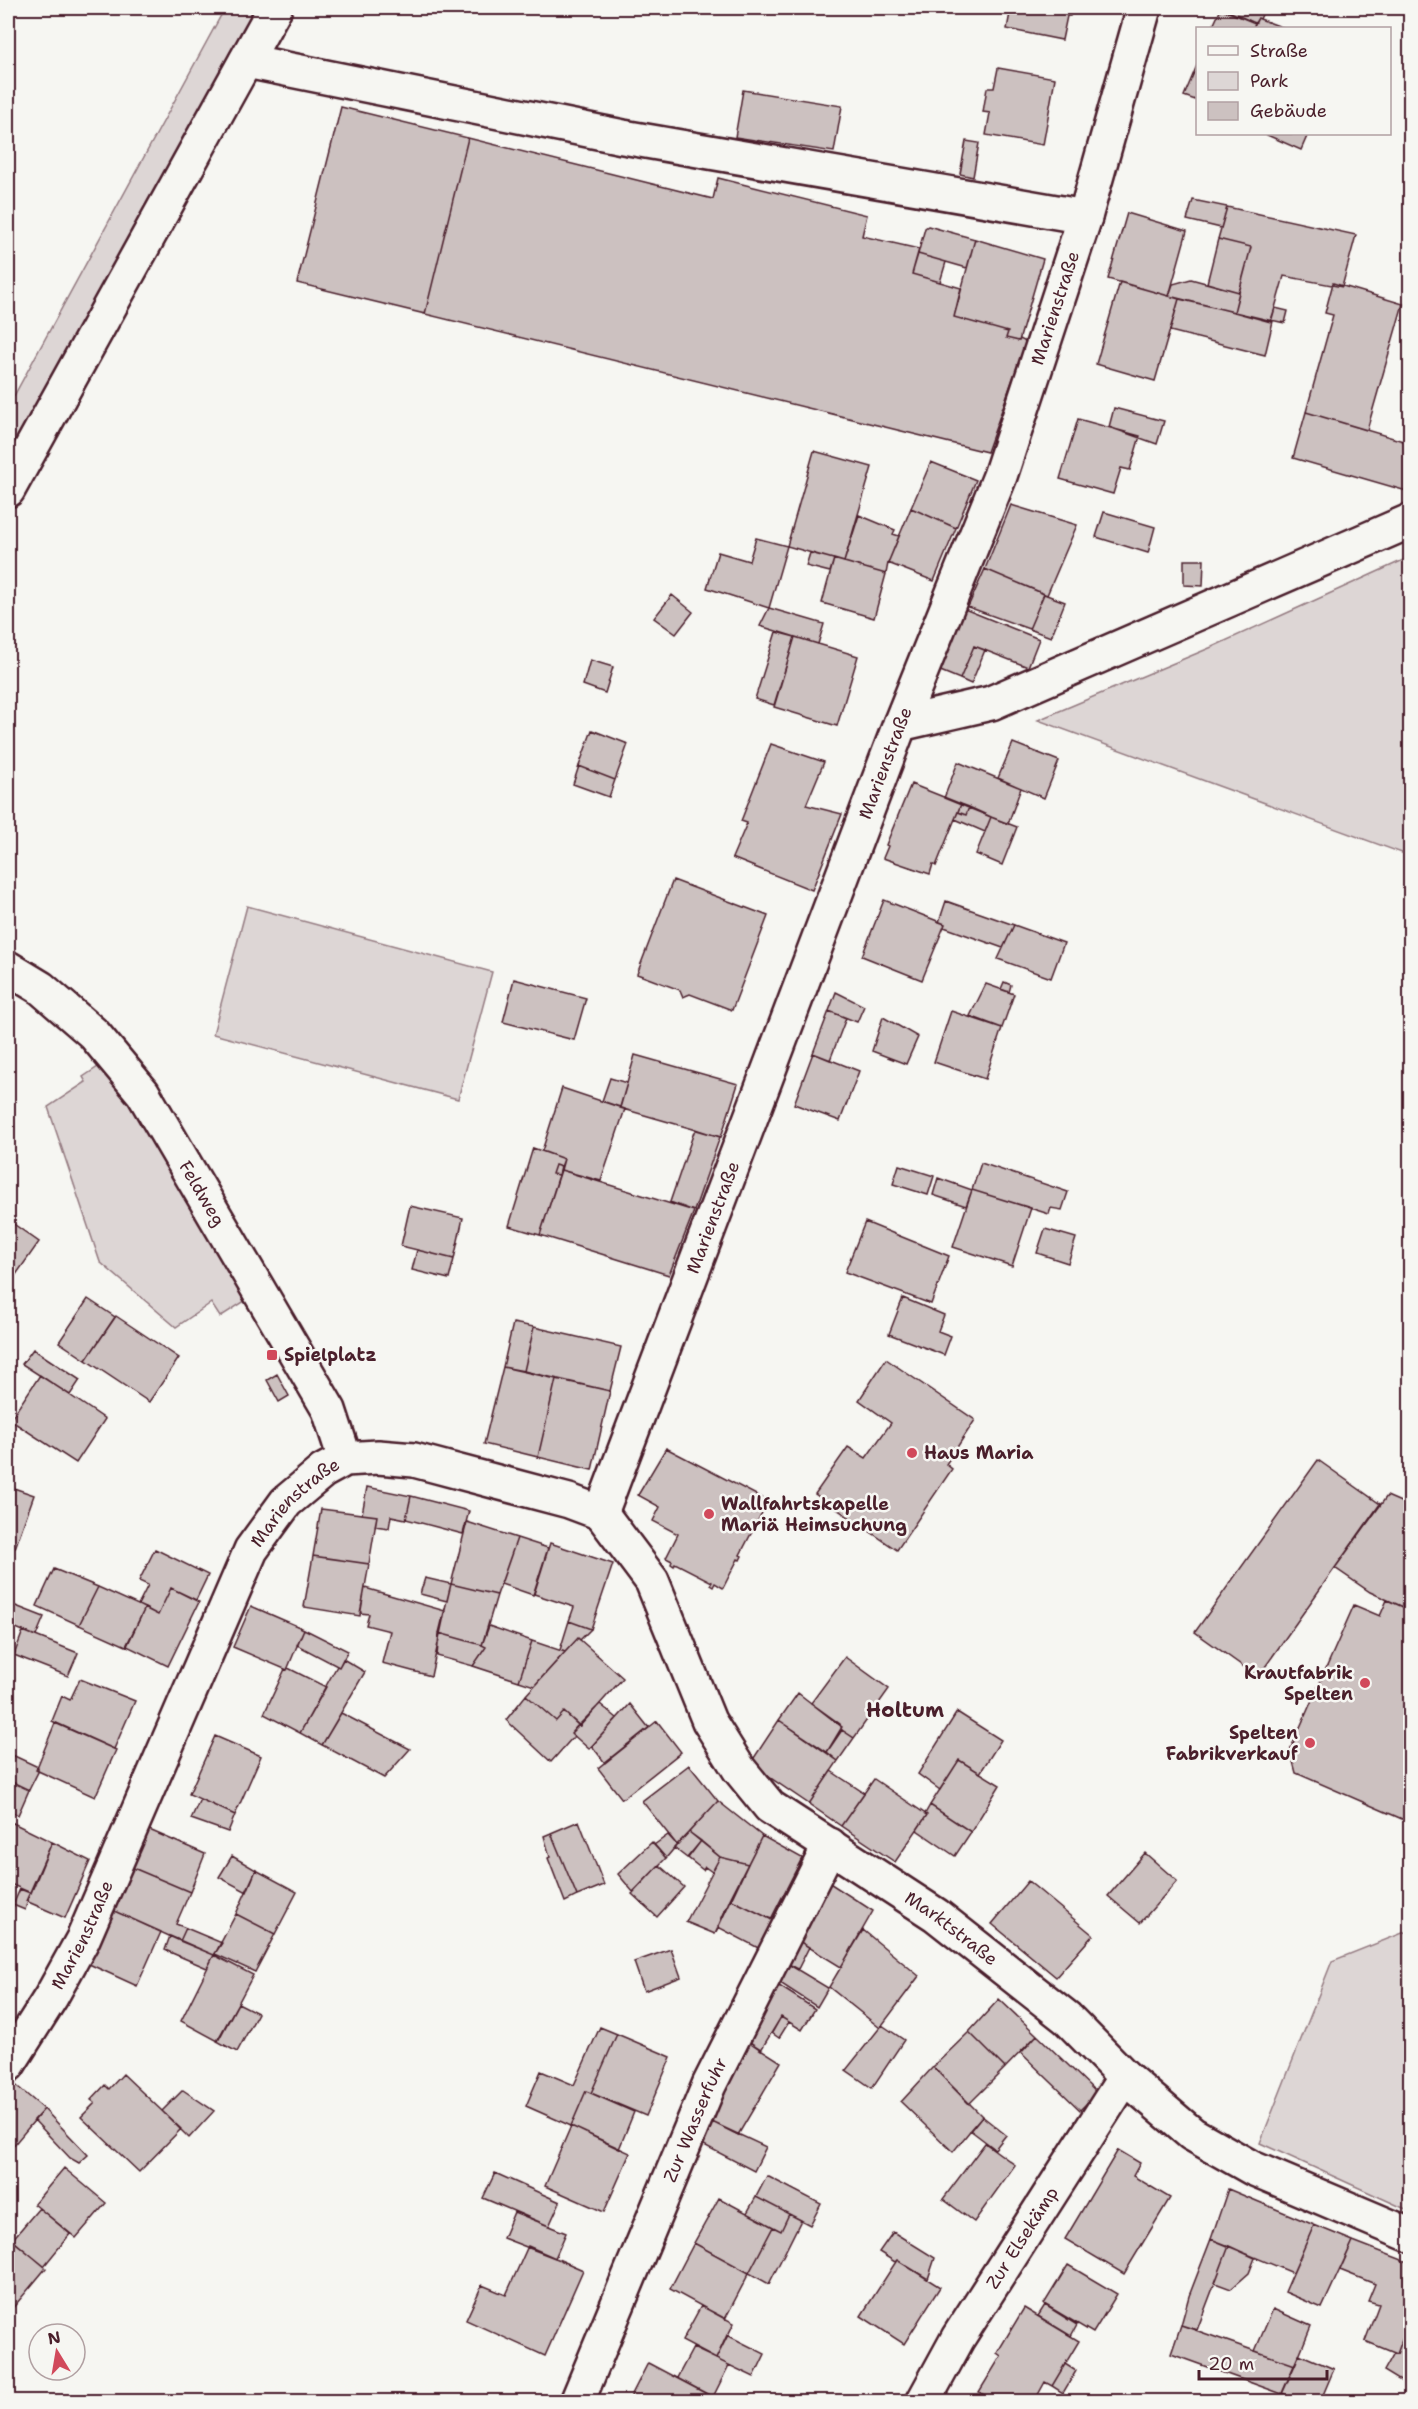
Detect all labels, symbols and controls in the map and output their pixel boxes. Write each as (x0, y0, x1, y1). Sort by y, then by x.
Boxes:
legend (1196, 27, 1391, 135)
text: Straße (1250, 39, 1308, 63)
text: Park (1250, 69, 1289, 93)
text: Gebäude (1250, 99, 1327, 123)
street label: Marienstraße (1025, 248, 1085, 368)
street label: Marienstraße (853, 703, 918, 823)
street label: Feldweg (173, 1156, 231, 1231)
street label: Marienstraße (681, 1158, 745, 1277)
place label: Spielplatz (284, 1343, 377, 1367)
marker: Spielplatz (265, 1348, 279, 1362)
place label: Haus Maria (924, 1441, 1034, 1465)
marker: Haus Maria (905, 1446, 919, 1460)
street label: Marienstraße (245, 1452, 344, 1552)
place label: Wallfahrtskapelle Mariä Heimsuchung (721, 1492, 907, 1537)
marker: Wallfahrtskapelle Mariä Heimsuchung (702, 1507, 716, 1521)
place label: Krautfabrik Spelten (1244, 1661, 1353, 1706)
marker: Krautfabrik Spelten (1358, 1676, 1372, 1690)
district label: Holtum (866, 1696, 944, 1724)
place label: Spelten Fabrikverkauf (1166, 1721, 1299, 1766)
marker: Spelten Fabrikverkauf (1303, 1736, 1317, 1750)
street label: Marienstraße (45, 1877, 119, 1994)
street label: Marktstraße (900, 1886, 1003, 1971)
street label: Zur Wasserfuhr (658, 2053, 733, 2186)
street label: Zur Elsekämp (981, 2182, 1064, 2293)
north arrow (27, 2322, 87, 2382)
text: N (46, 2326, 62, 2349)
scale bar (1199, 2343, 1326, 2381)
text: 20 m (1208, 2352, 1254, 2376)

